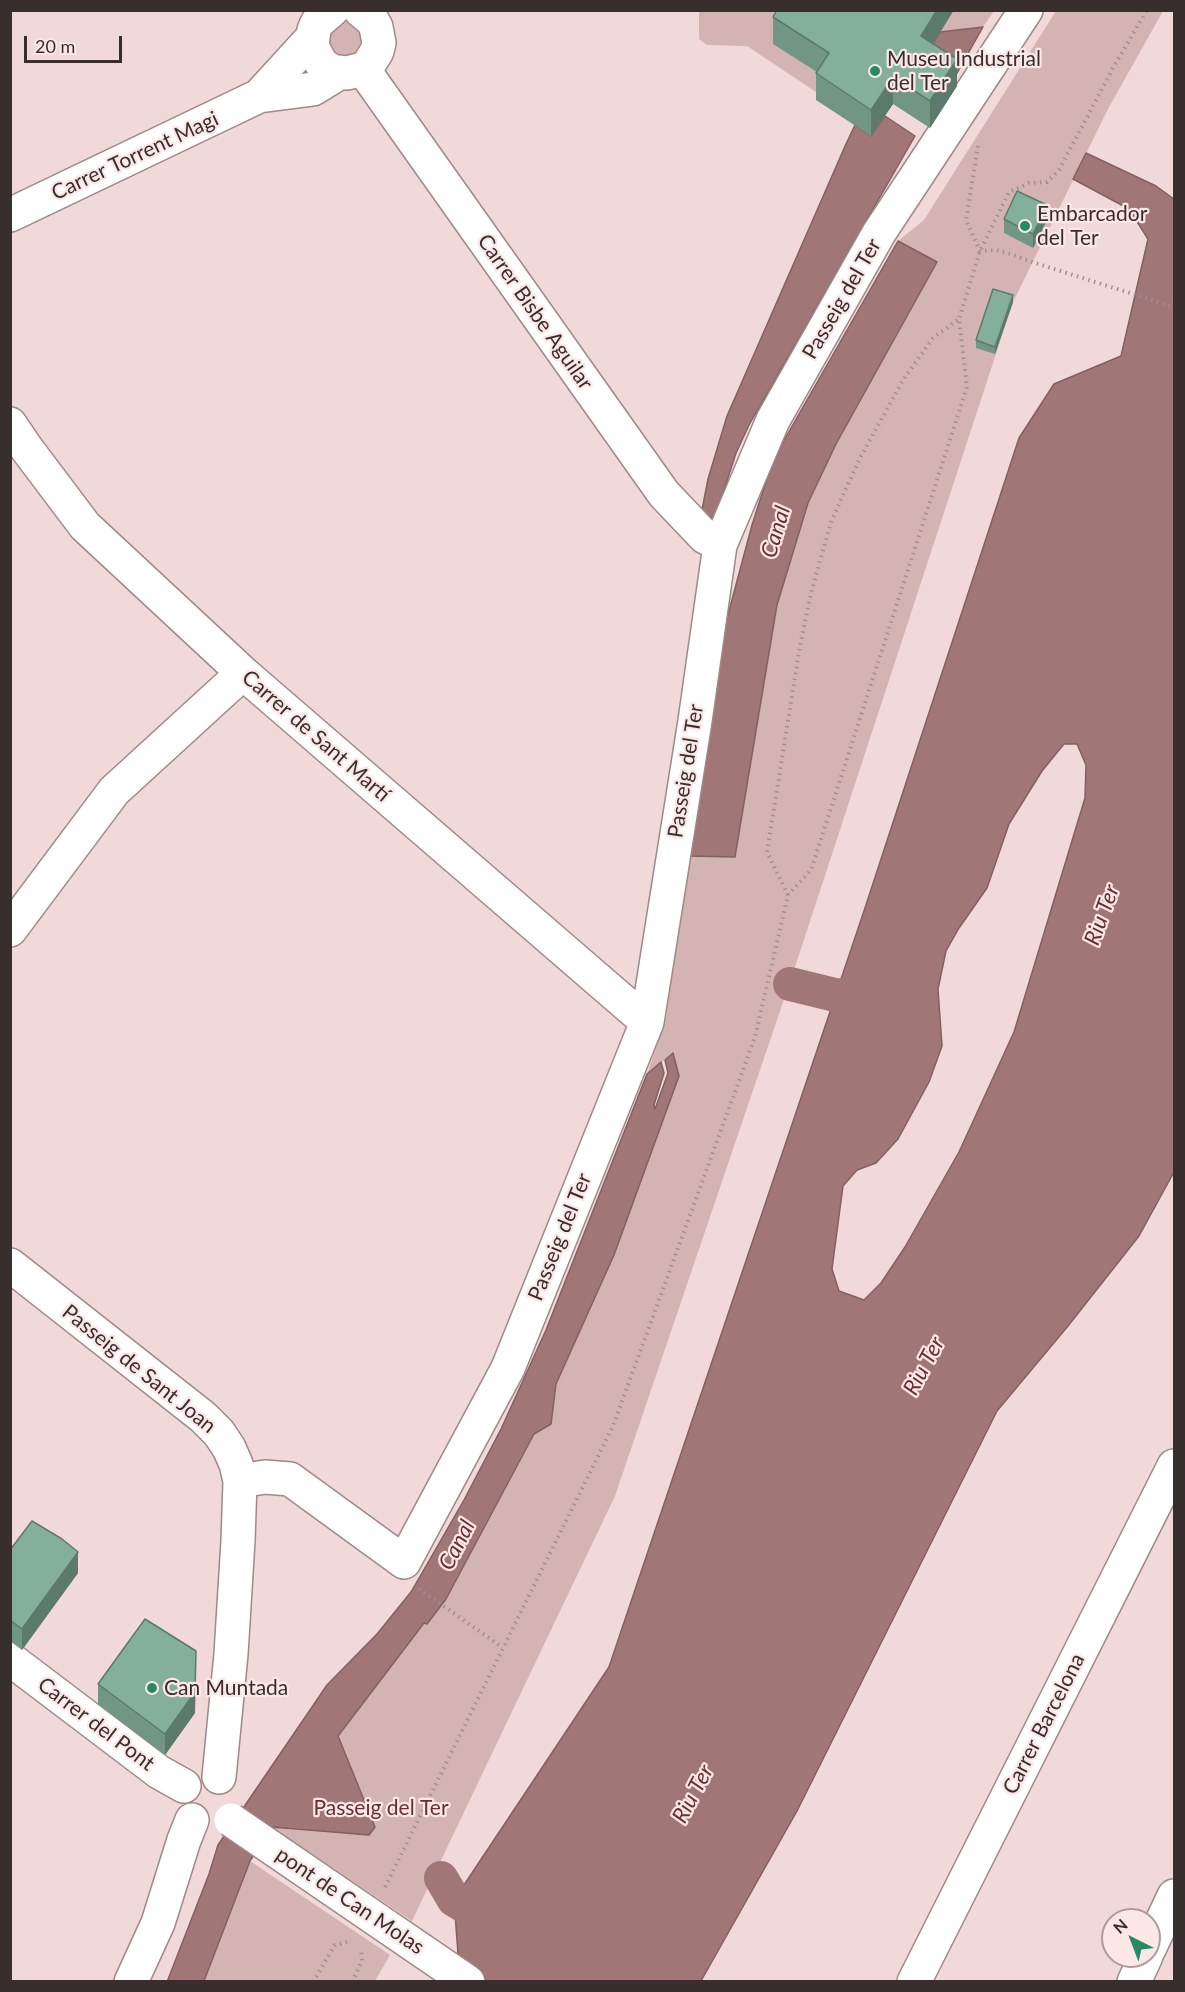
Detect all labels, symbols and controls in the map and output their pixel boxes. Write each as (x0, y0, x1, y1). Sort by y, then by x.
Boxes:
scale bar (27, 24, 124, 62)
text: 20 m (35, 35, 75, 57)
place label: Museu Industrial del Ter (887, 46, 1041, 96)
marker: Museu Industrial del Ter (868, 64, 882, 78)
street label: Carrer Torrent Magi (48, 106, 222, 206)
place label: Embarcador del Ter (1037, 201, 1147, 251)
marker: Embarcador del Ter (1018, 219, 1032, 233)
street label: Carrer Bisbe Aguilar (472, 229, 598, 395)
street label: Passeig del Ter (797, 234, 887, 364)
water label: Canal (756, 503, 796, 561)
street label: Carrer de Sant Martí (237, 665, 395, 807)
street label: Passeig del Ter (663, 702, 709, 840)
water label: Riu Ter (1079, 881, 1125, 949)
street label: Passeig del Ter (523, 1170, 597, 1304)
street label: Passeig de Sant Joan (57, 1299, 221, 1439)
water label: Riu Ter (898, 1332, 950, 1400)
water label: Canal (433, 1516, 481, 1574)
street label: Carrer Barcelona (998, 1649, 1090, 1799)
street label: Carrer del Pont (33, 1672, 159, 1776)
place label: Can Muntada (164, 1675, 288, 1701)
marker: Can Muntada (145, 1681, 159, 1695)
water label: Riu Ter (667, 1760, 719, 1828)
park label: Passeig del Ter (313, 1795, 449, 1821)
street label: pont de Can Molas (271, 1842, 429, 1960)
north arrow (1101, 1908, 1161, 1968)
text: N (1109, 1915, 1131, 1937)

